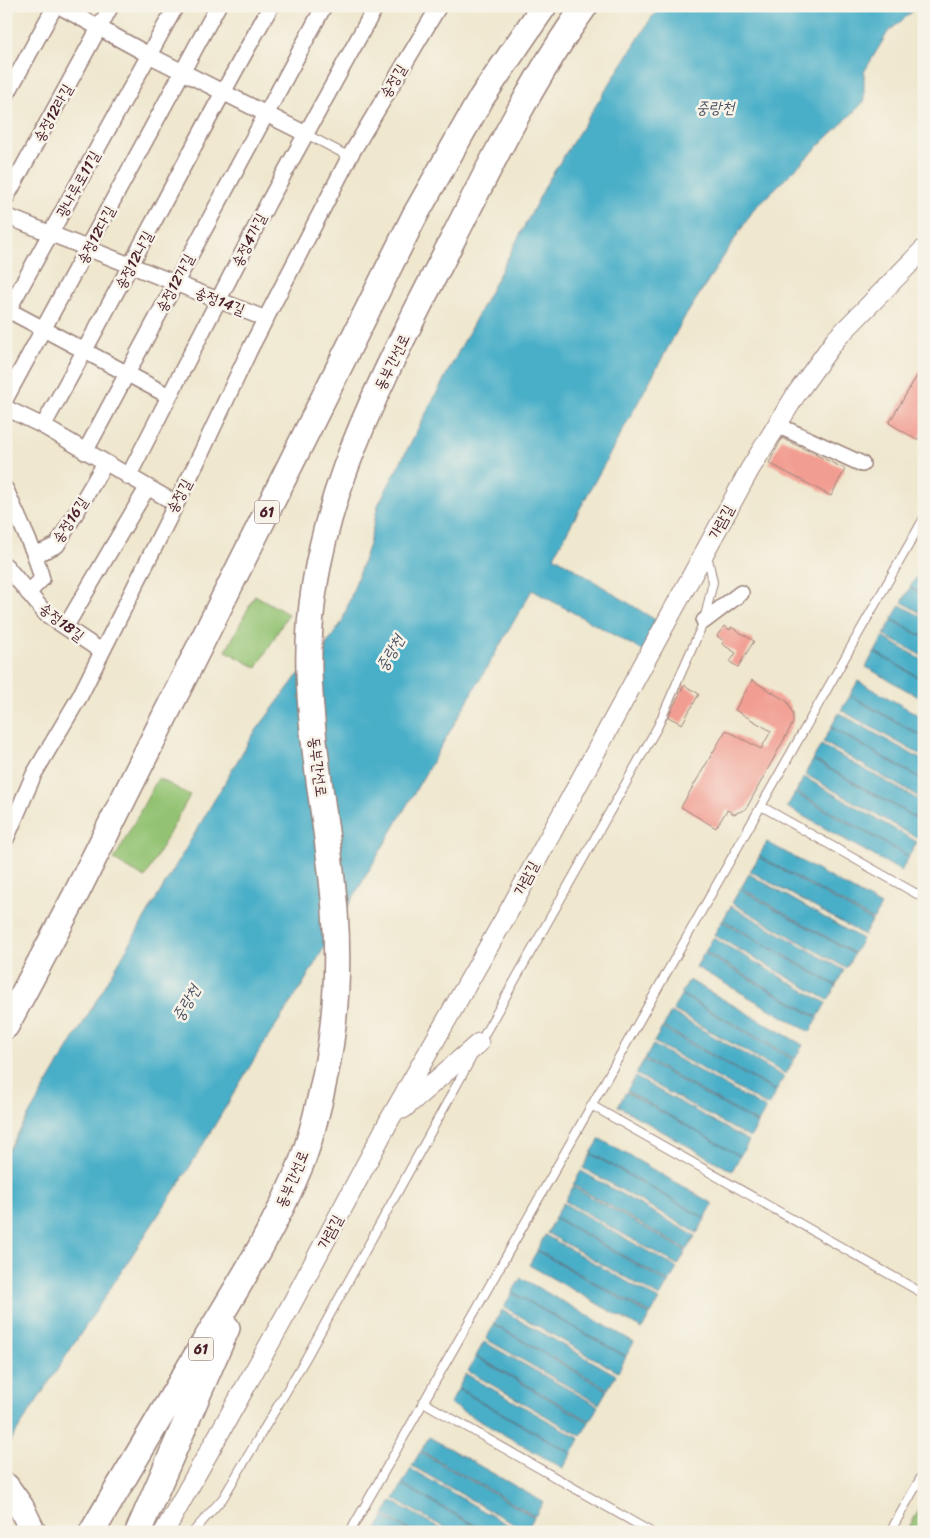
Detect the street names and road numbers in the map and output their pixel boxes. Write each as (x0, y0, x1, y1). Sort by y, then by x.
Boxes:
street label: 송정길 (373, 59, 413, 103)
street label: 송정12라길 (26, 79, 80, 147)
street label: 광나루로11길 (49, 146, 107, 222)
street label: 송정12다길 (70, 201, 122, 269)
street label: 송정4가길 (224, 208, 274, 272)
street label: 송정12나길 (108, 226, 160, 294)
street label: 송정12가길 (149, 249, 201, 317)
street label: 송정14길 (191, 280, 249, 322)
street label: 동부간선로 (367, 329, 417, 395)
street label: 송정길 (159, 474, 199, 518)
street label: 송정16길 (45, 491, 95, 549)
street label: 가람길 (701, 500, 741, 544)
road number: 61 (254, 501, 280, 524)
street label: 송정18길 (34, 596, 90, 648)
street label: 동부간선로 (301, 735, 335, 799)
street label: 가람길 (506, 856, 546, 900)
street label: 동부간선로 (268, 1146, 316, 1212)
street label: 가람길 (310, 1210, 350, 1254)
road number: 61 (188, 1338, 214, 1360)

